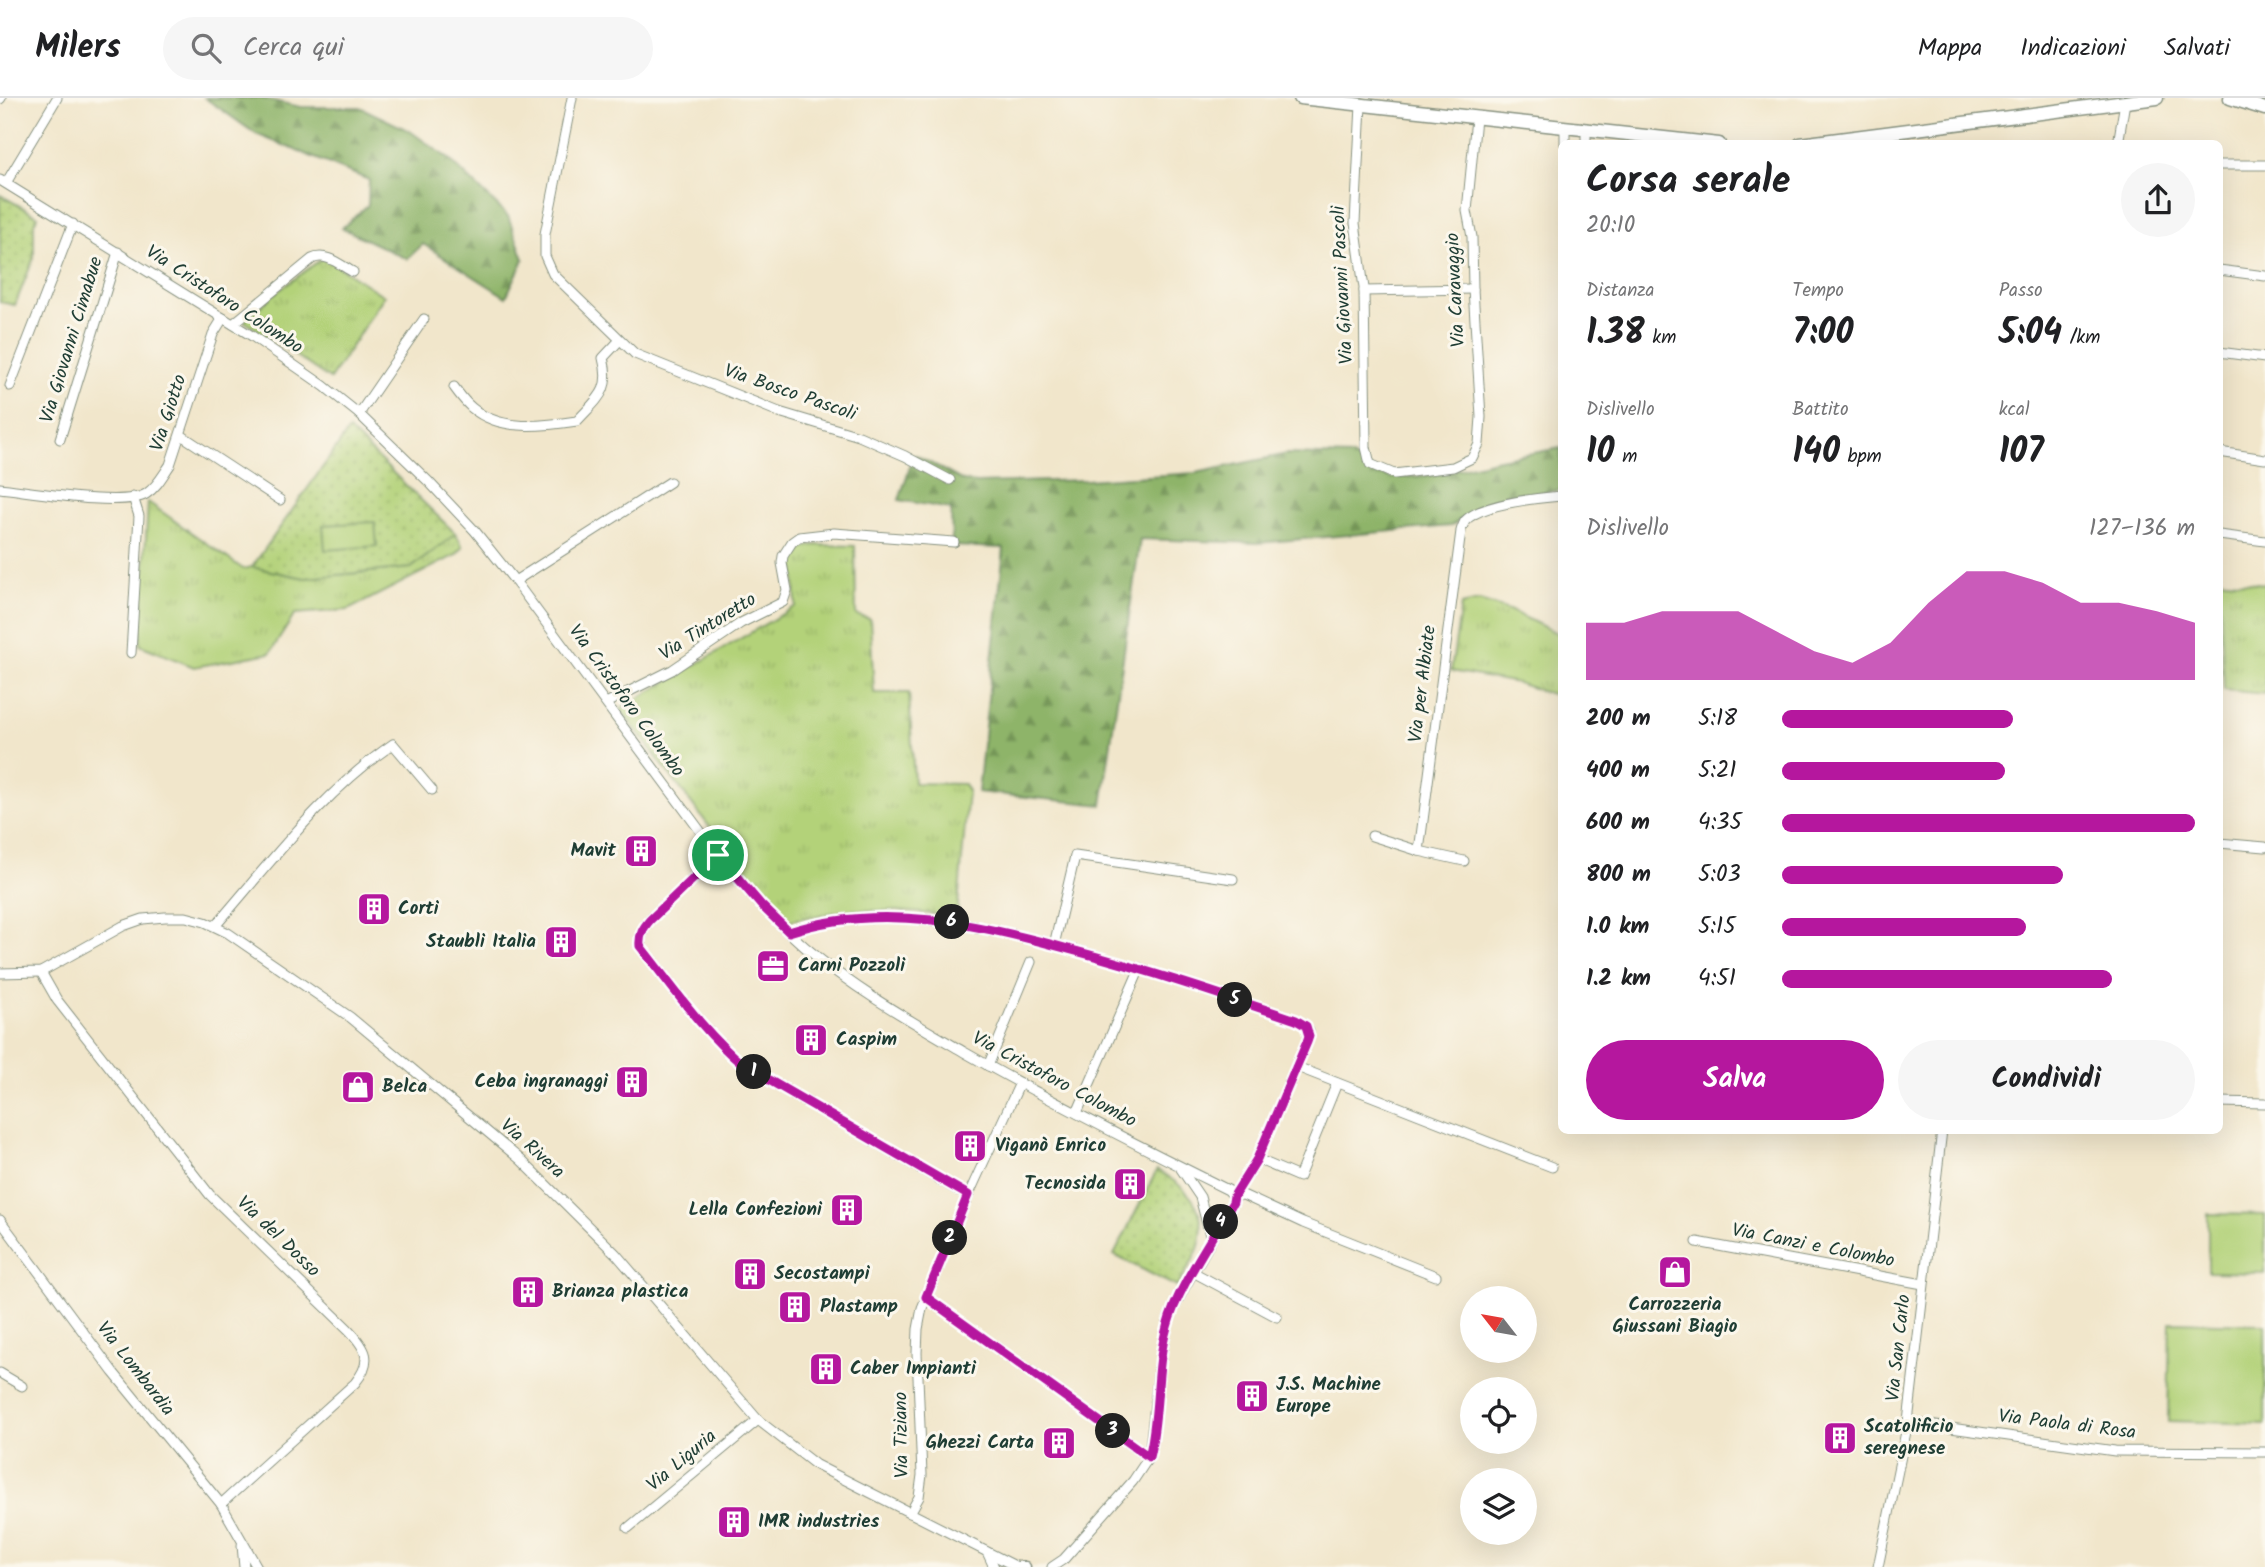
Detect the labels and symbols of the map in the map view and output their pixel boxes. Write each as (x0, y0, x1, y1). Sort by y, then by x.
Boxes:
street label: Via Giovanni Pascoli (1324, 203, 1362, 365)
street label: Via Caravaggio (1438, 232, 1474, 348)
street label: Via Cristoforo Colombo (139, 238, 309, 362)
street label: Via Giovanni Cimabue (32, 253, 112, 427)
street label: Via Bosco Pascoli (720, 356, 862, 430)
street label: Via Giotto (142, 371, 196, 455)
street label: Via Tintoretto (653, 585, 763, 669)
street label: Via Cristoforo Colombo (560, 618, 692, 784)
street label: Via per Albiate (1401, 623, 1445, 744)
pin (688, 825, 748, 885)
building icon: Mavit (622, 832, 660, 870)
place label: Mavit (570, 836, 616, 866)
building icon: Corti (355, 890, 393, 928)
place label: Corti (398, 894, 440, 924)
pin: 6 (934, 904, 970, 940)
building icon: Staubli Italia (542, 923, 580, 961)
place label: Staubli Italia (426, 927, 536, 957)
office icon: Carni Pozzoli (754, 947, 792, 985)
place label: Carni Pozzoli (798, 951, 906, 981)
pin: 5 (1218, 982, 1252, 1018)
building icon: Caspim (792, 1021, 830, 1059)
street label: Via Cristoforo Colombo (966, 1024, 1142, 1136)
place label: Caspim (836, 1025, 897, 1055)
pin: 1 (736, 1054, 772, 1090)
building icon: Ceba ingranaggi (613, 1063, 651, 1101)
place label: Ceba ingranaggi (475, 1067, 609, 1097)
shop icon: Belca (339, 1068, 377, 1106)
place label: Belca (382, 1072, 427, 1102)
street label: Via Rivera (493, 1112, 571, 1186)
building icon: Viganò Enrico (951, 1127, 989, 1165)
place label: Viganò Enrico (995, 1131, 1106, 1161)
building icon: Tecnosida (1111, 1165, 1149, 1203)
place label: Tecnosida (1024, 1169, 1106, 1199)
street label: Via del Dosso (229, 1189, 327, 1285)
building icon: Lella Confezioni (828, 1191, 866, 1229)
place label: Lella Confezioni (689, 1195, 823, 1225)
pin: 4 (1204, 1204, 1238, 1240)
street label: Via Canzi e Colombo (1729, 1216, 1897, 1276)
pin: 2 (932, 1220, 968, 1256)
shop icon: Carrozzeria Giussani Biagio (1656, 1253, 1694, 1291)
building icon: Secostampi (731, 1255, 769, 1293)
place label: Secostampi (774, 1259, 871, 1289)
building icon: Brianza plastica (509, 1273, 547, 1311)
place label: Brianza plastica (552, 1277, 689, 1307)
north arrow (1460, 1286, 1536, 1363)
building icon: Plastamp (776, 1288, 814, 1326)
place label: Carrozzeria Giussani Biagio (1613, 1290, 1738, 1342)
place label: Plastamp (820, 1292, 898, 1322)
street label: Via San Carlo (1878, 1293, 1920, 1403)
street label: Via Lombardia (88, 1315, 182, 1423)
building icon: Caber Impianti (807, 1350, 845, 1388)
place label: Caber Impianti (850, 1354, 977, 1384)
place label: J.S. Machine Europe (1276, 1370, 1381, 1422)
building icon: J.S. Machine Europe (1233, 1377, 1271, 1415)
street label: Via Tiziano (886, 1392, 918, 1478)
street label: Via Paola di Rosa (1996, 1402, 2138, 1448)
place label: Scatolificio seregnese (1864, 1412, 1954, 1464)
pin: 3 (1096, 1414, 1130, 1448)
building icon: Scatolificio seregnese (1821, 1419, 1859, 1457)
street label: Via Liguria (640, 1423, 724, 1499)
building icon: Ghezzi Carta (1040, 1424, 1078, 1462)
place label: Ghezzi Carta (926, 1428, 1034, 1458)
building icon: IMR industries (715, 1503, 753, 1541)
place label: IMR industries (758, 1507, 879, 1537)

